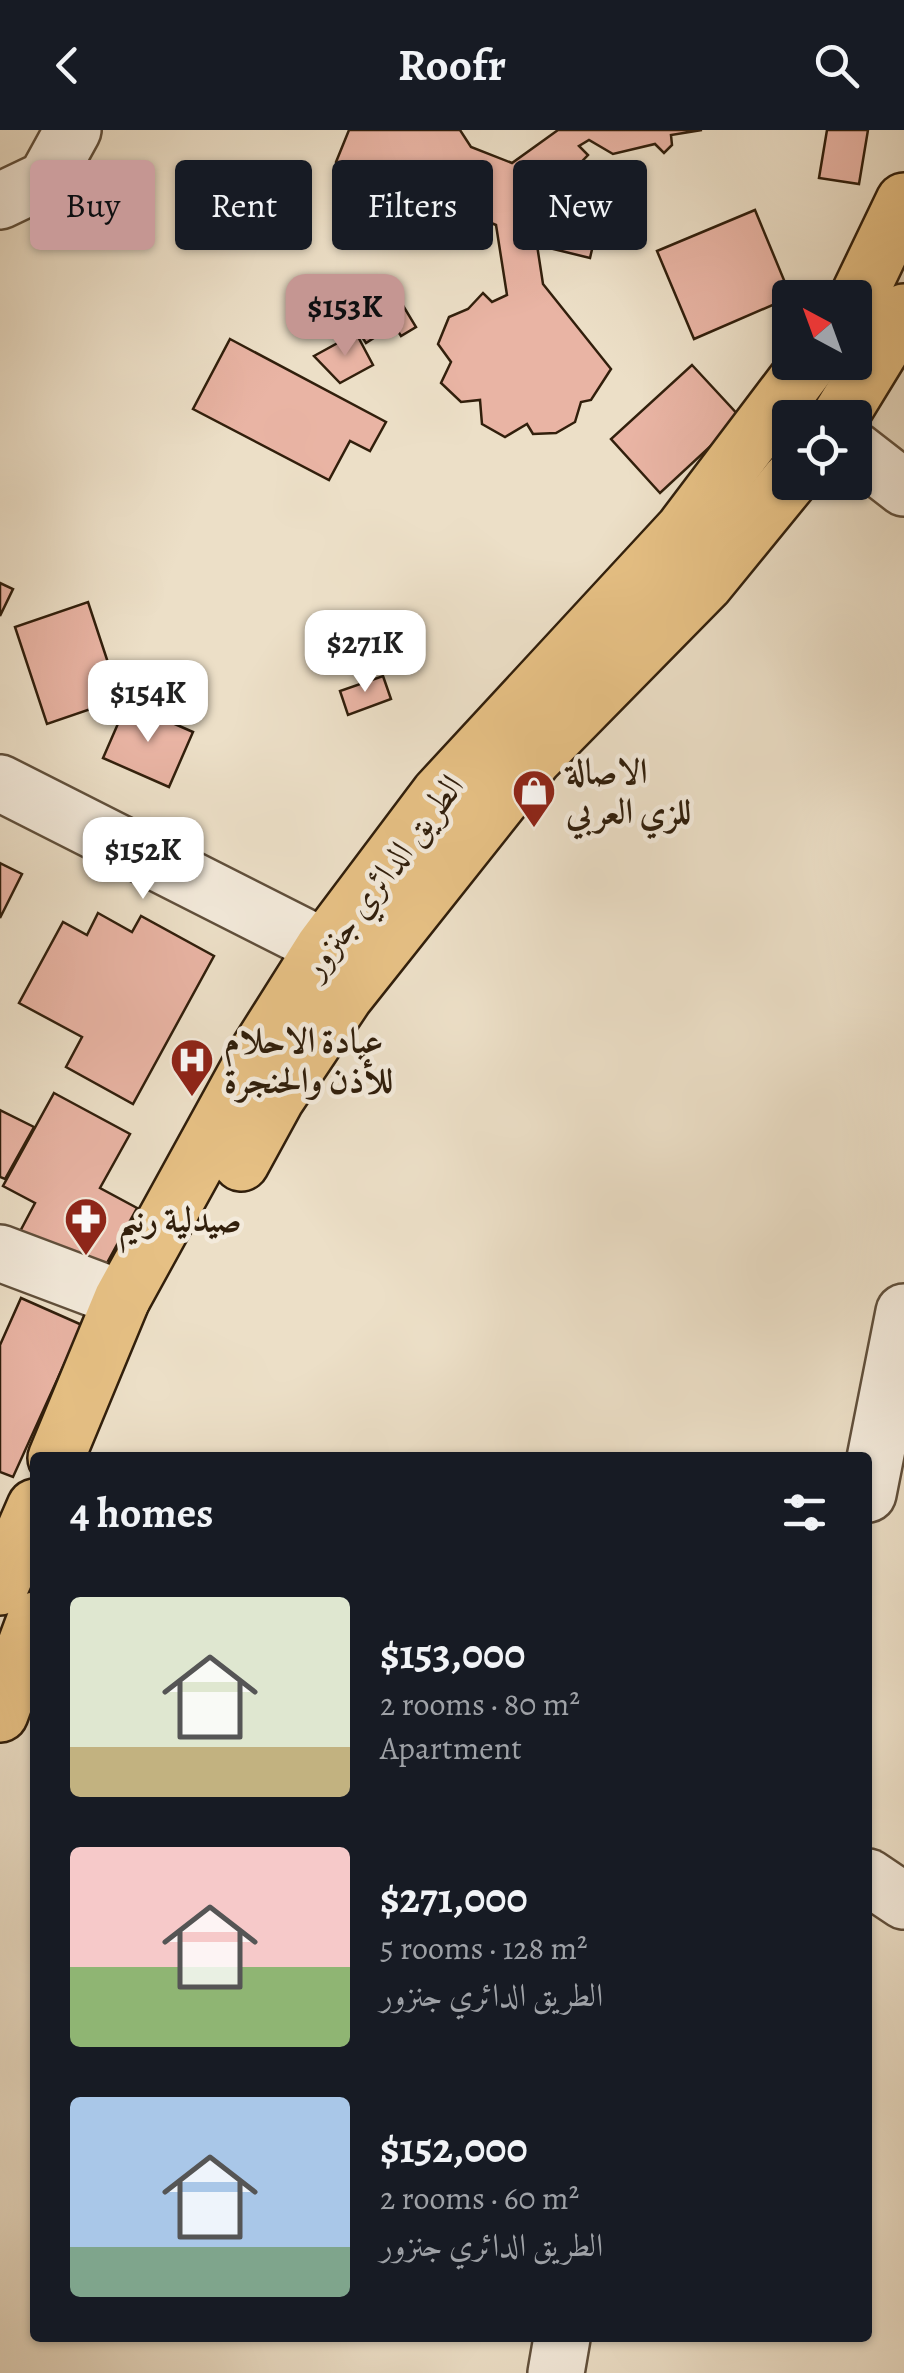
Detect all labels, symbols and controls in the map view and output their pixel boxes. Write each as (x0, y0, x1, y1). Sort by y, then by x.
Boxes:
text: Roofr (398, 34, 506, 96)
icon: back (40, 38, 95, 93)
icon: search (809, 38, 864, 93)
chip: Buy (30, 160, 155, 250)
chip: Rent (175, 160, 312, 250)
chip: Filters (332, 160, 493, 250)
chip: New (513, 160, 647, 250)
pin: $153K (275, 274, 415, 359)
north arrow (772, 280, 872, 380)
map controls (772, 280, 872, 500)
text: $153K (308, 284, 382, 328)
button: locate (772, 400, 872, 500)
pin: $271K (295, 610, 435, 695)
text: $271K (327, 620, 403, 664)
pin: $154K (78, 660, 218, 745)
text: $154K (110, 670, 186, 714)
place label: الاصالة للزي العربي (564, 747, 691, 840)
street label: الطريق الدائري جنزور (288, 764, 478, 993)
shop icon: الاصالة للزي العربي (511, 768, 557, 829)
pin: $152K (73, 817, 213, 902)
text: $152K (105, 827, 181, 871)
place label: عيادة الاحلام للأذن والحنجرة (224, 1016, 393, 1104)
hospital icon: عيادة الاحلام للأذن والحنجرة (169, 1037, 215, 1098)
place label: صيدلية رنيم (118, 1195, 242, 1254)
pharmacy icon: صيدلية رنيم (63, 1196, 109, 1257)
text: 4 homes (70, 1484, 213, 1541)
icon: filters (777, 1485, 832, 1540)
text: $153,000 (380, 1625, 525, 1682)
icon: home (150, 1637, 270, 1757)
text: 2 rooms · 80 m² (380, 1682, 580, 1726)
text: Apartment (380, 1726, 522, 1770)
text: $271,000 (380, 1869, 528, 1926)
icon: home (150, 1887, 270, 2007)
text: 5 rooms · 128 m² (380, 1926, 588, 1970)
text: الطريق الدائري جنزور (380, 1973, 603, 2017)
text: $152,000 (380, 2119, 528, 2176)
icon: home (150, 2137, 270, 2257)
text: 2 rooms · 60 m² (380, 2176, 579, 2220)
text: الطريق الدائري جنزور (380, 2223, 603, 2267)

